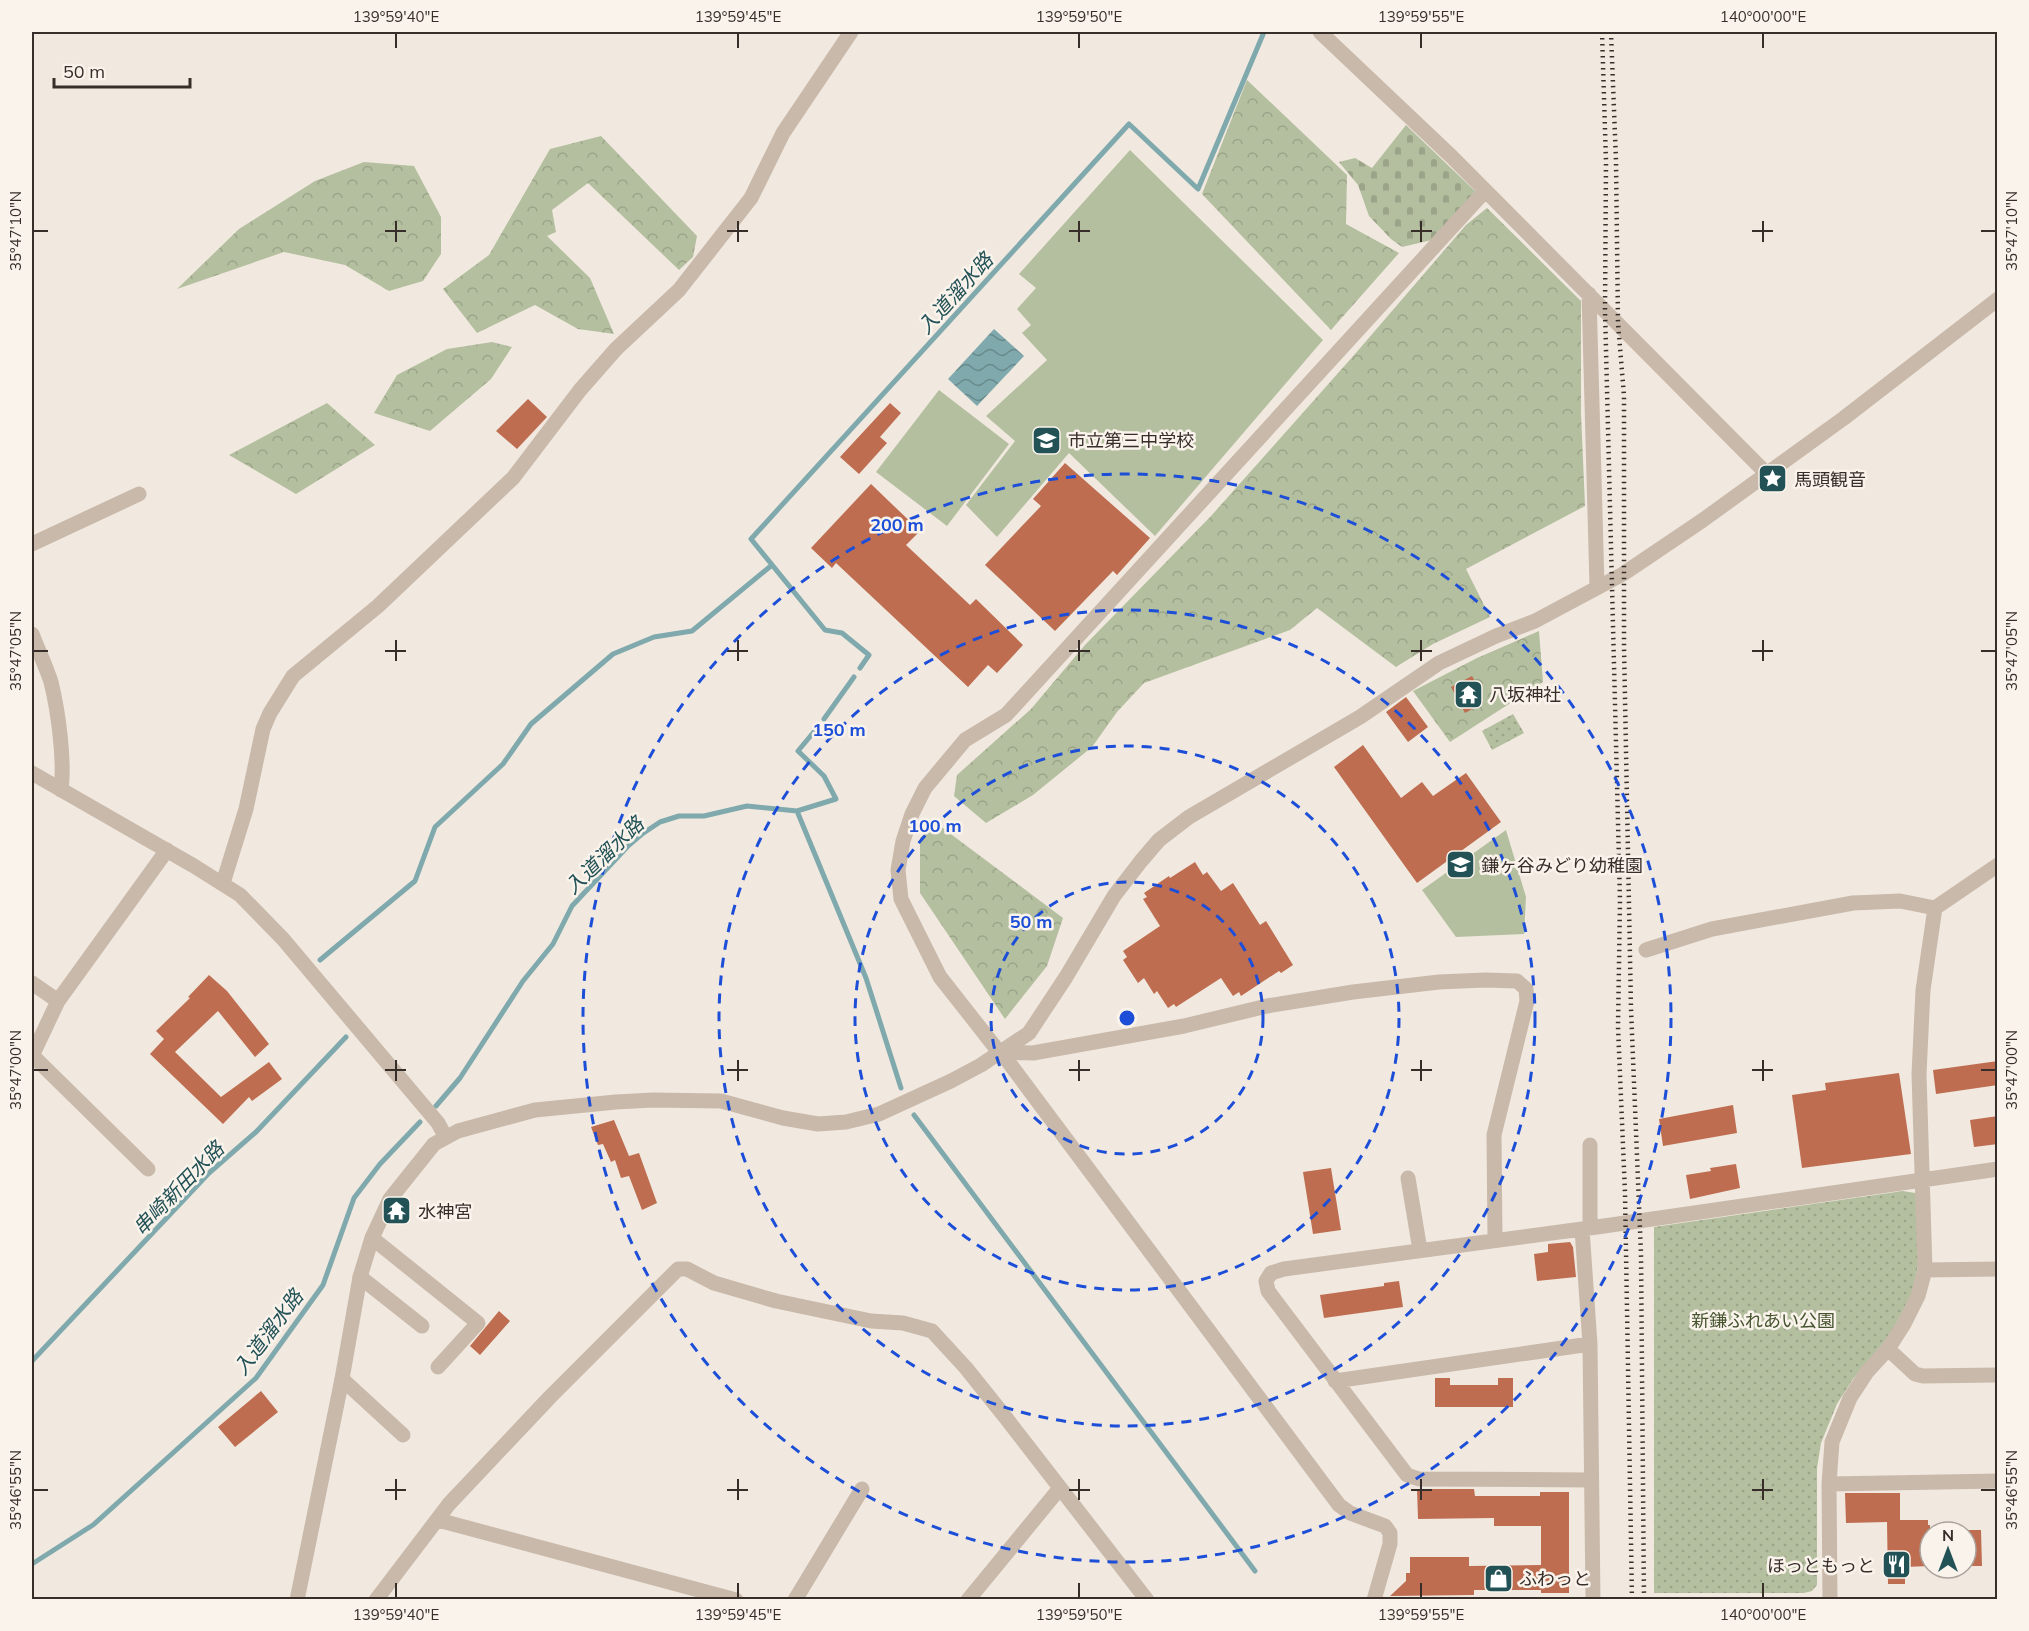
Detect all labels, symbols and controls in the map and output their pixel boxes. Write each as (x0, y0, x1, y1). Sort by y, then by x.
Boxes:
text: 139°59'40"E (353, 7, 439, 26)
text: 139°59'45"E (695, 7, 781, 26)
text: 139°59'50"E (1036, 7, 1122, 26)
text: 139°59'55"E (1378, 7, 1464, 26)
text: 140°00'00"E (1720, 7, 1806, 26)
scale bar (54, 51, 190, 89)
text: 50 m (63, 60, 105, 83)
text: 35°47'10"N (6, 191, 25, 271)
text: 35°47'10"N (2002, 191, 2021, 271)
water label: 入道溜水路 (912, 246, 999, 339)
school or university icon: 市立第三中学校 (1031, 424, 1063, 456)
place label: 市立第三中学校 (1068, 429, 1194, 452)
place icon: 馬頭観音 (1757, 463, 1789, 495)
place label: 馬頭観音 (1794, 468, 1866, 491)
text: 200 m (870, 513, 924, 536)
text: 35°47'05"N (6, 611, 25, 691)
text: 35°47'05"N (2002, 611, 2021, 691)
temple icon: 八坂神社 (1452, 678, 1484, 710)
place label: 八坂神社 (1489, 683, 1561, 706)
text: 150 m (812, 718, 866, 741)
water label: 入道溜水路 (559, 810, 650, 899)
text: 100 m (908, 814, 962, 837)
school or university icon: 鎌ヶ谷みどり幼稚園 (1444, 849, 1476, 881)
place label: 鎌ヶ谷みどり幼稚園 (1481, 854, 1643, 877)
text: 50 m (1010, 910, 1052, 933)
centre of rings (1117, 1008, 1137, 1028)
text: 35°47'00"N (6, 1030, 25, 1110)
text: 35°47'00"N (2002, 1030, 2021, 1110)
water label: 串崎新田水路 (127, 1135, 230, 1240)
temple icon: 水神宮 (381, 1195, 413, 1227)
place label: 水神宮 (418, 1200, 472, 1223)
water label: 入道溜水路 (228, 1283, 309, 1379)
park label: 新鎌ふれあい公園 (1691, 1309, 1835, 1332)
text: 35°46'55"N (6, 1450, 25, 1530)
text: 35°46'55"N (2002, 1450, 2021, 1530)
north arrow (1918, 1520, 1978, 1580)
text: N (1942, 1525, 1954, 1545)
restaurant icon: ほっともっと (1880, 1549, 1912, 1581)
place label: ほっともっと (1767, 1554, 1875, 1577)
shop icon: ふわっと (1482, 1562, 1514, 1594)
place label: ふわっと (1519, 1567, 1591, 1590)
text: 139°59'40"E (353, 1605, 439, 1624)
text: 139°59'45"E (695, 1605, 781, 1624)
text: 139°59'50"E (1036, 1605, 1122, 1624)
text: 139°59'55"E (1378, 1605, 1464, 1624)
text: 140°00'00"E (1720, 1605, 1806, 1624)

